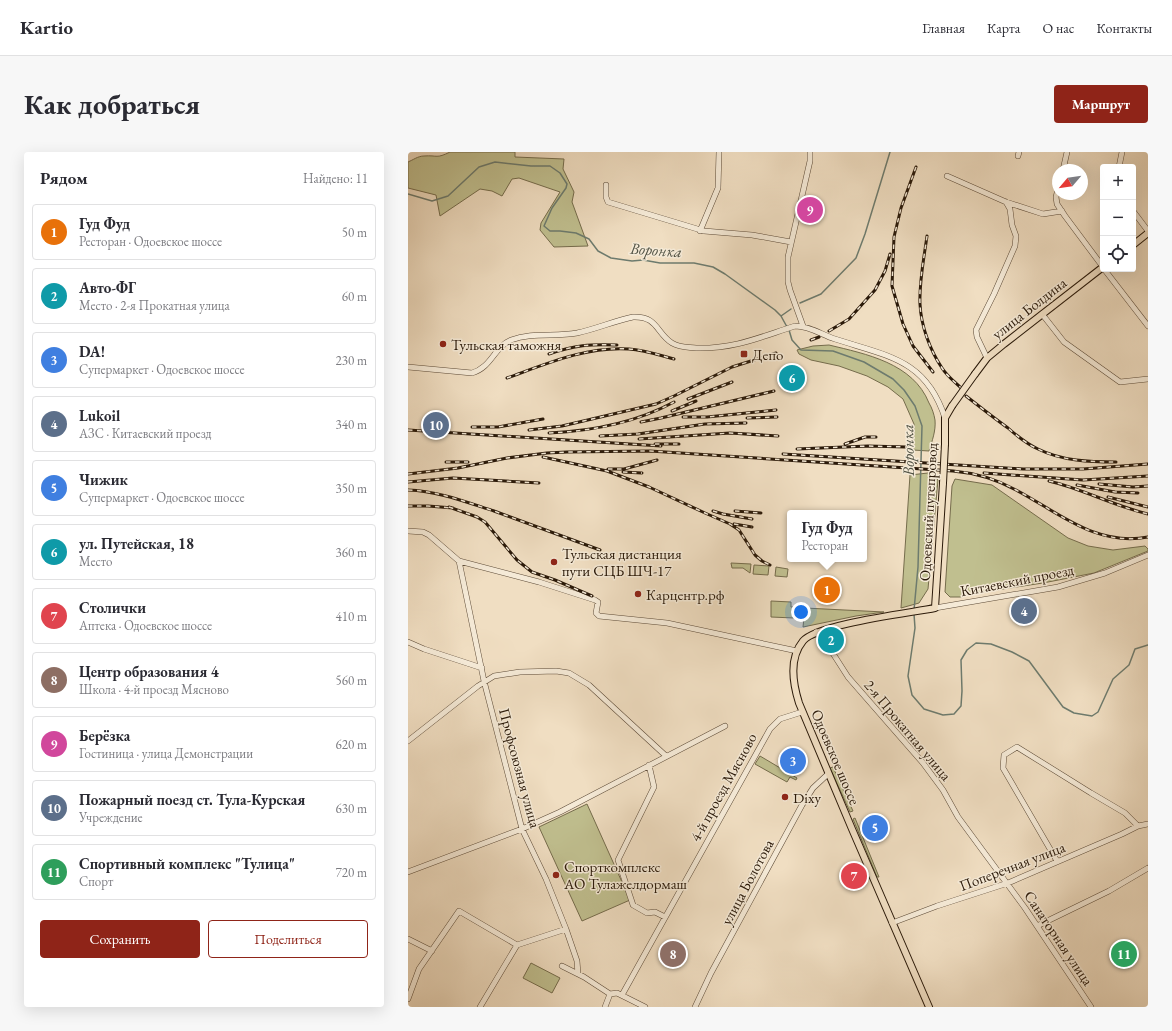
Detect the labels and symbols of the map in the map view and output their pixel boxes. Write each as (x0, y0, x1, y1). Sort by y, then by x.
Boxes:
north arrow (1052, 164, 1088, 200)
pin: 9 (797, 195, 823, 225)
water label: Воронка (628, 238, 683, 262)
street label: улица Болдина (988, 273, 1070, 343)
place label: Тульская таможня (451, 335, 561, 354)
marker: Тульская таможня (438, 339, 448, 349)
place label: Депо (752, 345, 783, 364)
marker: Депо (739, 349, 749, 359)
pin: 6 (779, 363, 805, 393)
pin: 10 (423, 410, 449, 440)
water label: Воронка (897, 424, 919, 477)
street label: Одоевский путепровод (915, 442, 941, 582)
place label: Тульская дистанция пути СЦБ ШЧ-17 (562, 544, 682, 580)
marker: Тульская дистанция пути СЦБ ШЧ-17 (549, 557, 559, 567)
street label: Китаевский проезд (959, 560, 1075, 600)
pin: 1 (814, 575, 840, 605)
place label: Карцентр.рф (646, 585, 725, 604)
marker: Карцентр.рф (633, 589, 643, 599)
pin: 4 (1011, 596, 1037, 626)
your location (791, 602, 811, 622)
pin: 2 (818, 625, 844, 655)
street label: 2-я Прокатная улица (860, 676, 956, 784)
street label: Профсоюзная улица (495, 706, 545, 830)
street label: Одоевское шоссе (807, 706, 865, 808)
street label: 4-й проезд Мясново (685, 729, 761, 845)
pin: 3 (780, 746, 806, 776)
place label: Dixy (793, 788, 821, 807)
marker: Dixy (780, 792, 790, 802)
pin: 5 (862, 813, 888, 843)
street label: улица Болотова (716, 836, 778, 928)
street label: Поперечная улица (956, 837, 1068, 895)
place label: Спорткомплекс АО Тулажелдормаш (563, 857, 688, 893)
pin: 7 (841, 861, 867, 891)
marker: Спорткомплекс АО Тулажелдормаш (551, 870, 561, 880)
street label: Санаторная улица (1020, 887, 1098, 989)
pin: 8 (660, 939, 686, 969)
pin: 11 (1111, 939, 1137, 969)

